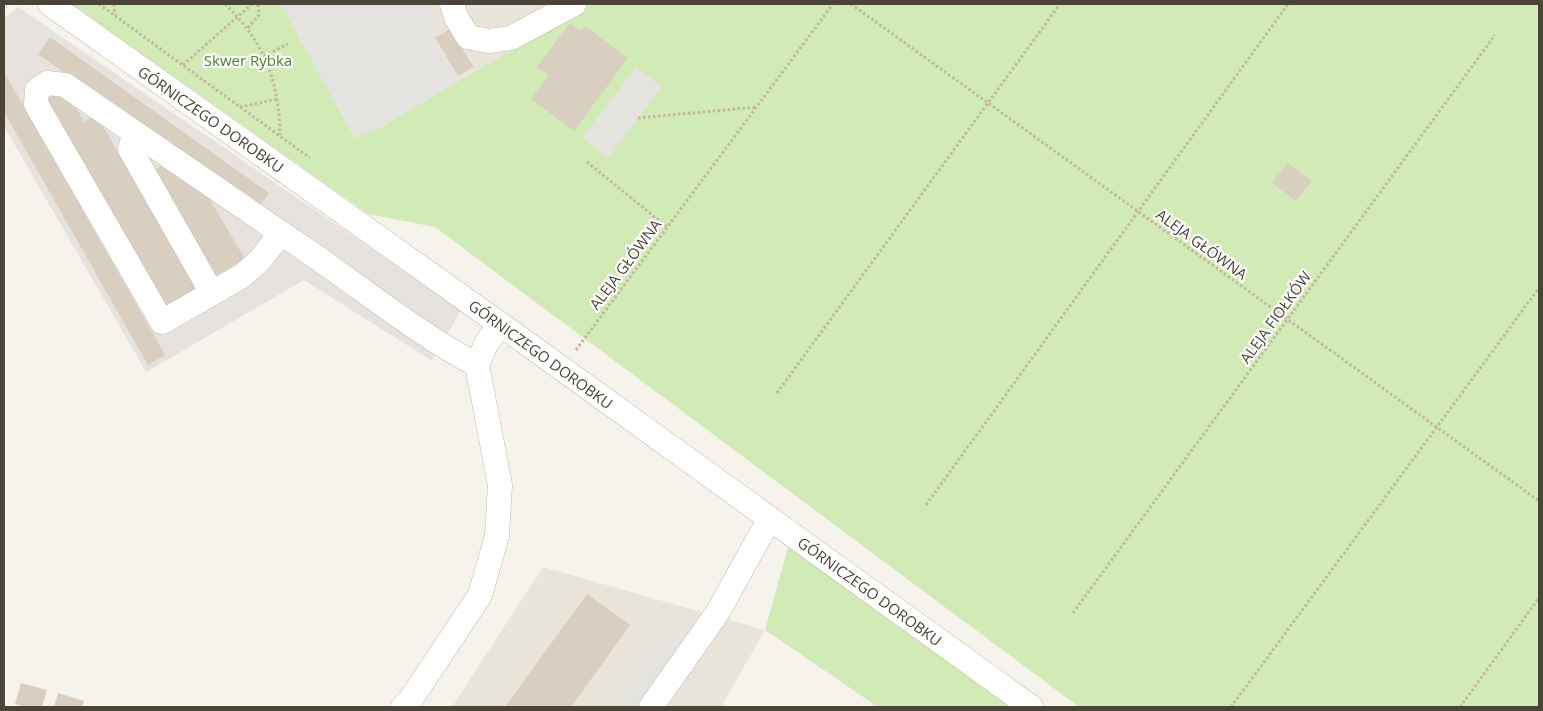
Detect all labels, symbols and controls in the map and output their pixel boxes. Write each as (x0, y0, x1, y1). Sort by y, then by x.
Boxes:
park label: Skwer Rybka (204, 50, 292, 70)
street label: GÓRNICZEGO DOROBKU (134, 61, 288, 177)
street label: ALEJA GŁÓWNA (1152, 204, 1252, 284)
street label: ALEJA GŁÓWNA (584, 214, 666, 313)
street label: ALEJA FIOŁKÓW (1235, 267, 1315, 367)
street label: GÓRNICZEGO DOROBKU (465, 295, 617, 413)
street label: GÓRNICZEGO DOROBKU (794, 532, 946, 650)

